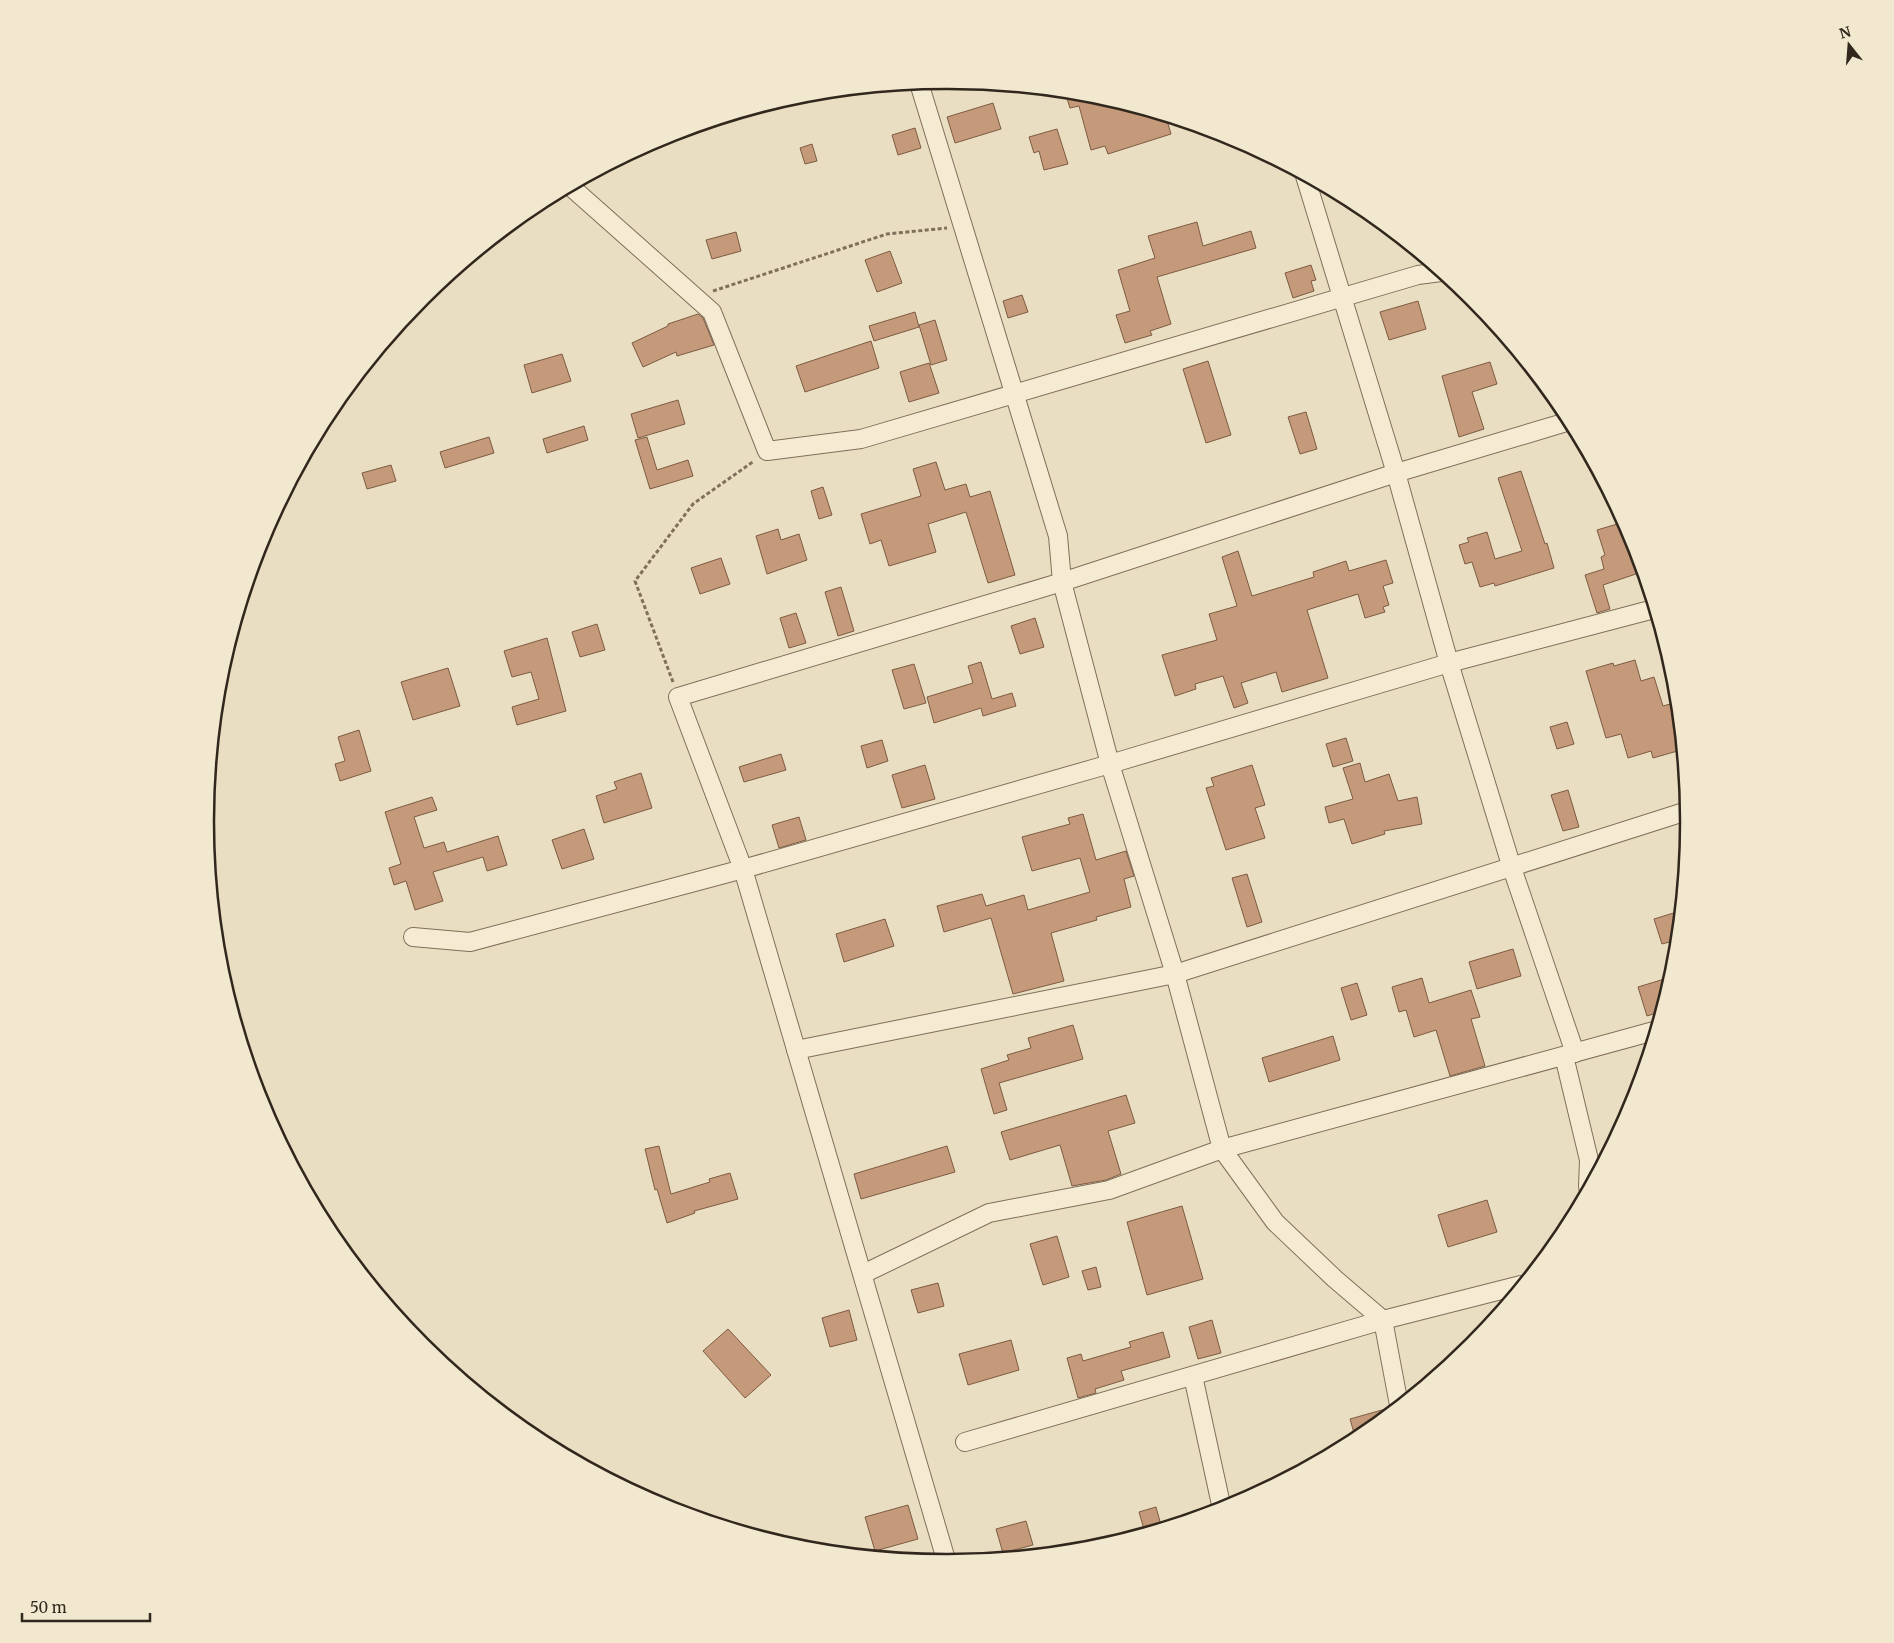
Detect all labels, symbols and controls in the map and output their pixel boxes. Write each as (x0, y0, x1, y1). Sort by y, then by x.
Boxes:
north arrow (1824, 20, 1874, 70)
text: N (1837, 22, 1853, 43)
scale bar (22, 1590, 150, 1622)
text: 50 m (30, 1598, 67, 1617)

